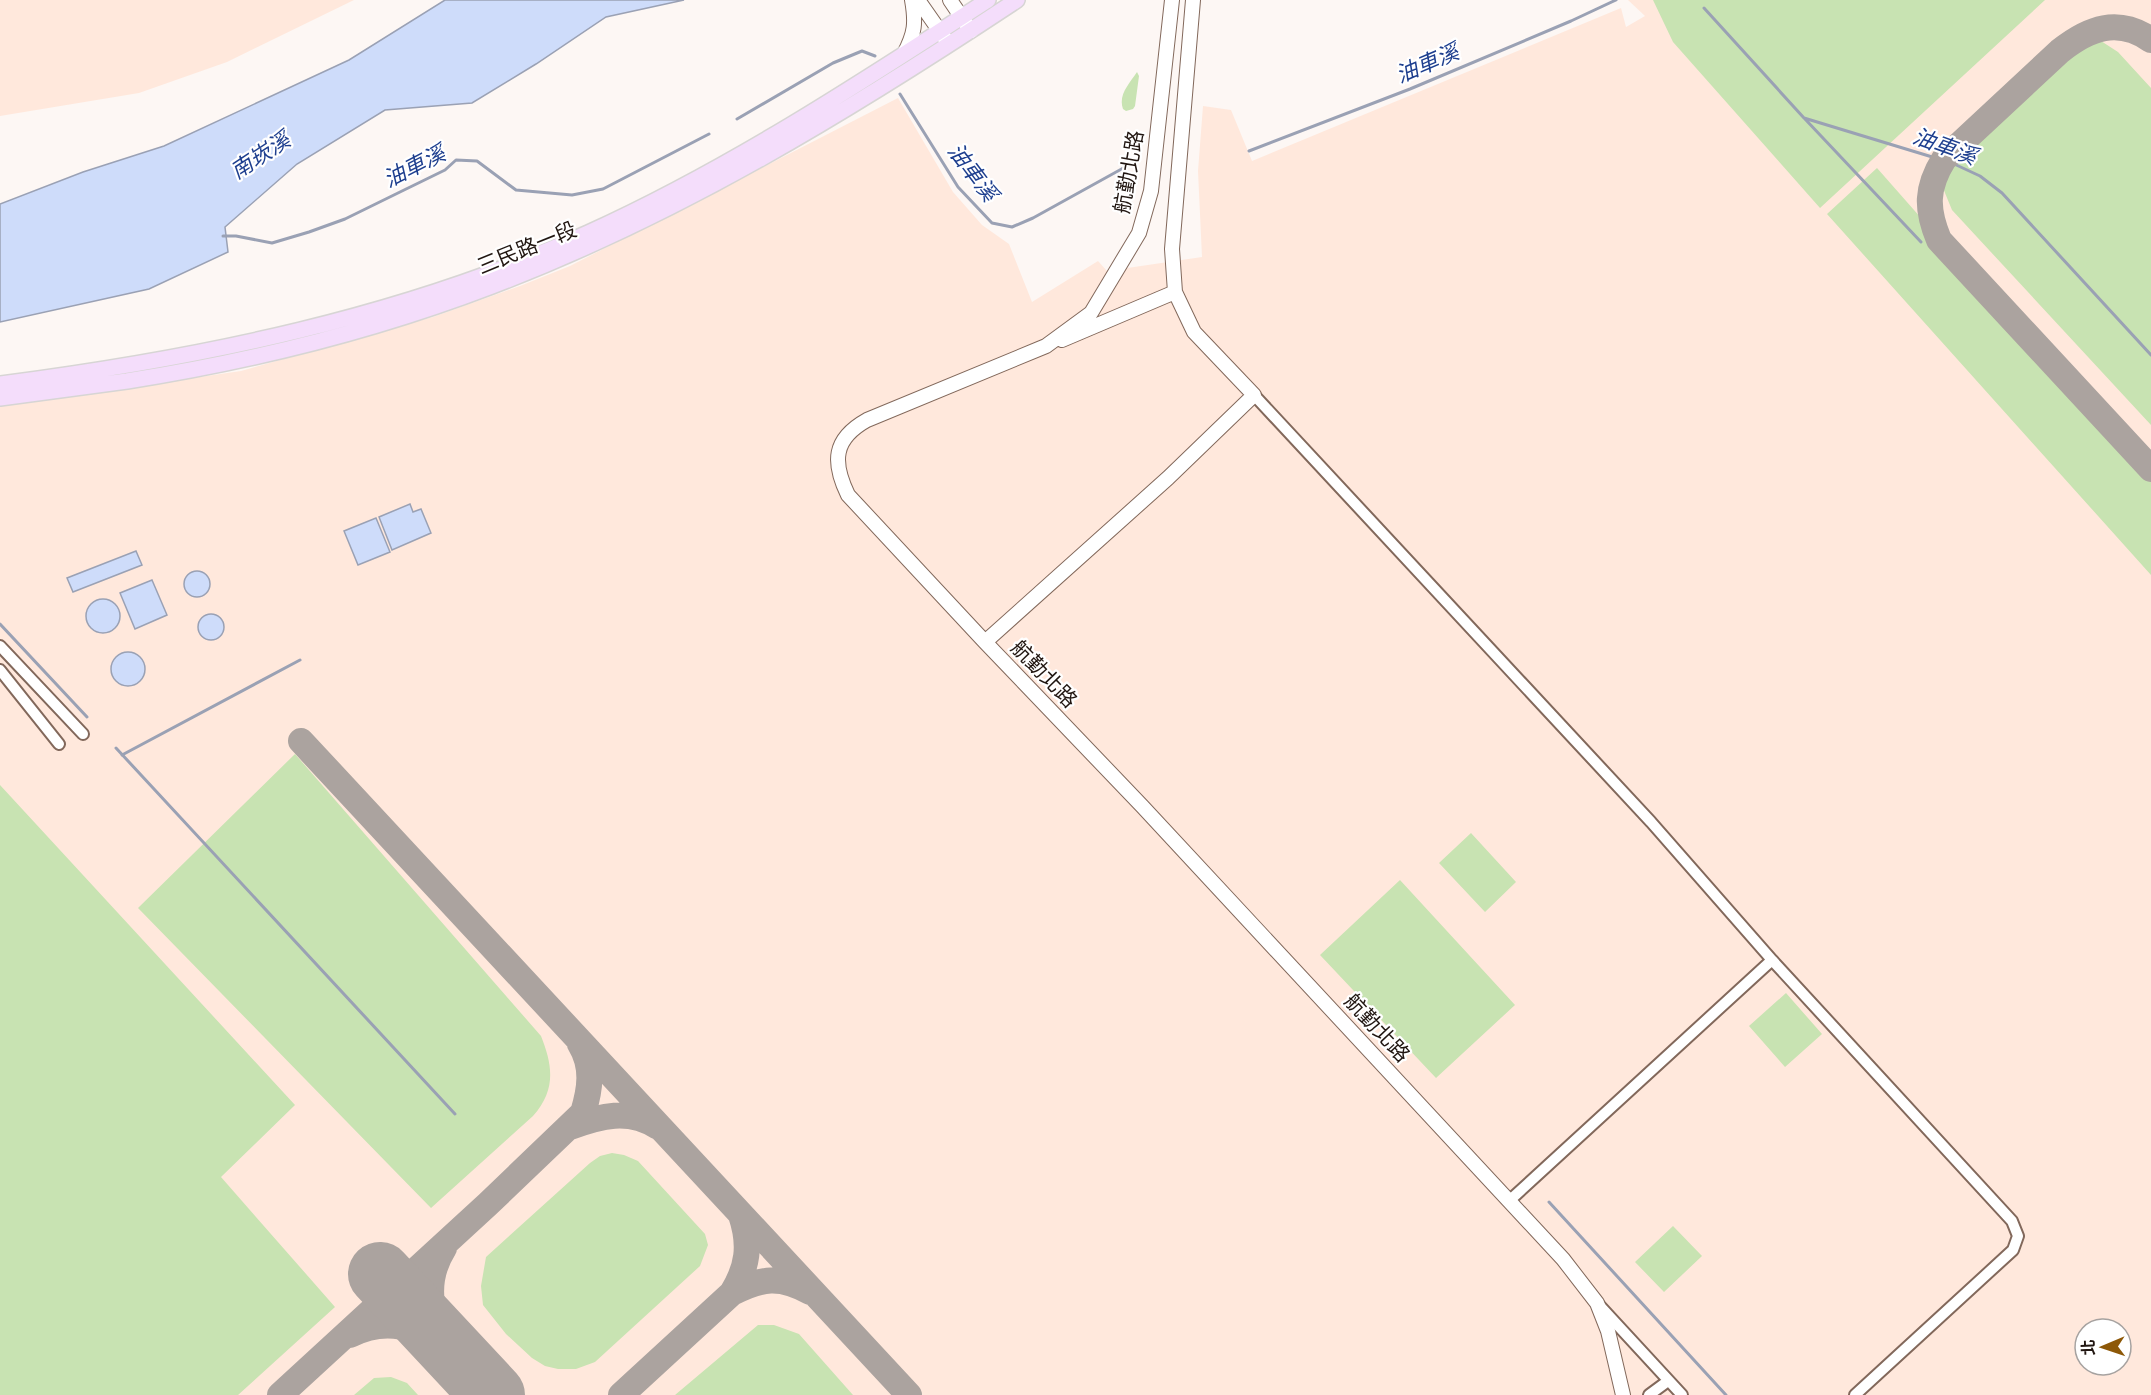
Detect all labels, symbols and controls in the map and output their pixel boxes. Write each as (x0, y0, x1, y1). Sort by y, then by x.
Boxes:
water label: 油車溪 (1391, 36, 1466, 89)
water label: 油車溪 (1909, 122, 1984, 171)
water label: 南崁溪 (225, 124, 298, 185)
street label: 航勤北路 (1108, 128, 1149, 216)
water label: 油車溪 (378, 137, 452, 193)
water label: 油車溪 (942, 137, 1006, 209)
street label: 三民路一段 (473, 215, 581, 280)
street label: 航勤北路 (1005, 634, 1083, 713)
street label: 航勤北路 (1339, 988, 1416, 1068)
north arrow (2073, 1317, 2133, 1377)
text: 北 (2078, 1339, 2098, 1356)

